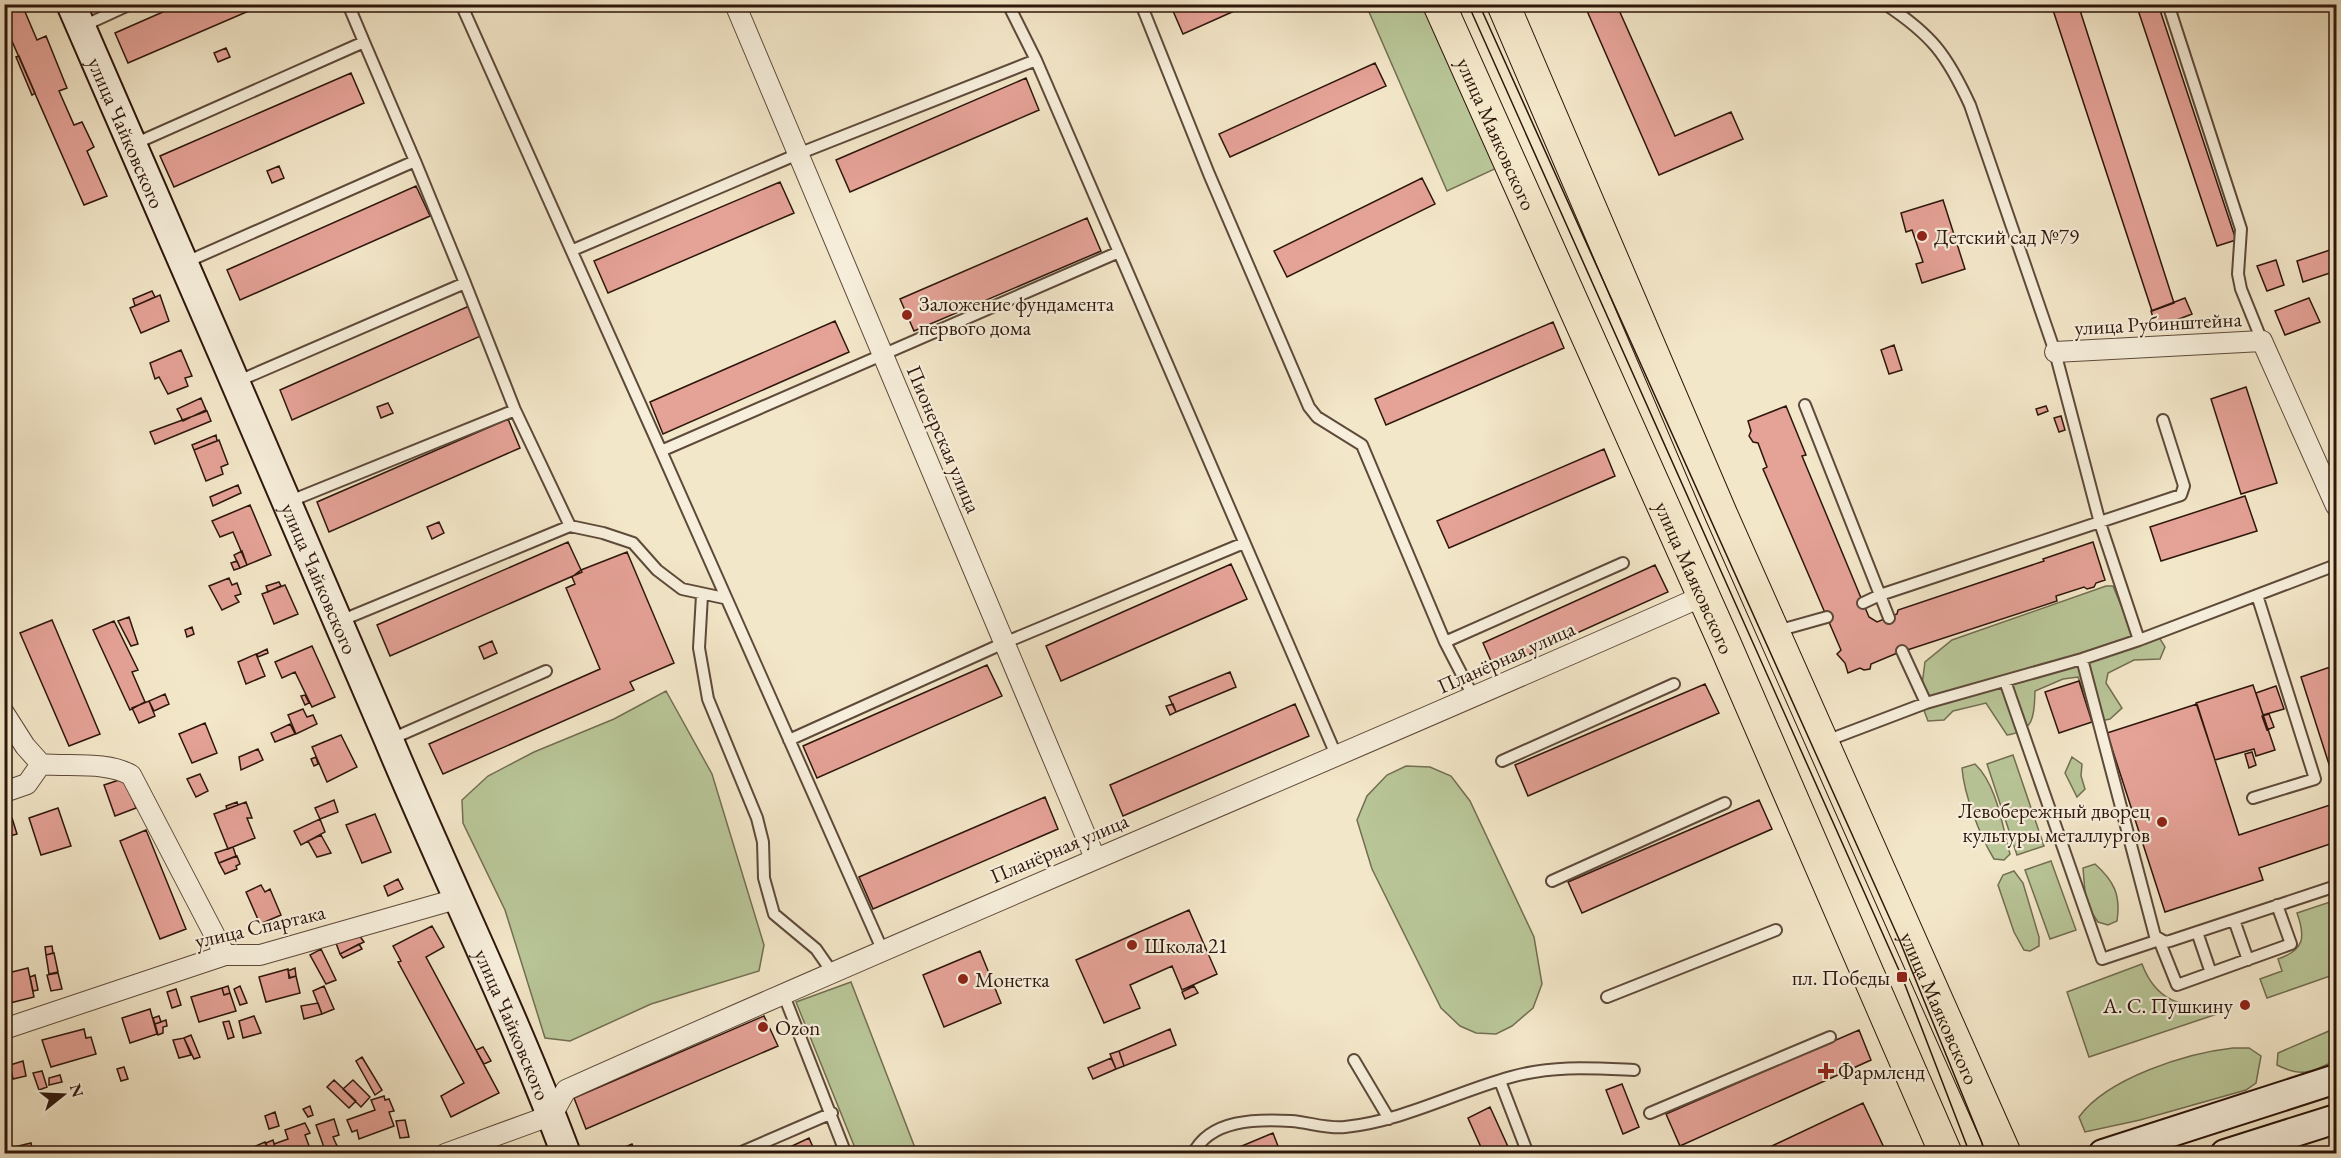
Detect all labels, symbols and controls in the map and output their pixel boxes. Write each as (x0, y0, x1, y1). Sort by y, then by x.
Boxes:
street label: улица Чайковского (82, 53, 171, 212)
street label: улица Маяковского (1451, 53, 1543, 214)
place label: Детский сад №79 (1934, 223, 2079, 250)
marker: Детский сад №79 (1915, 229, 1929, 243)
place label: Заложение фундамента первого дома (919, 290, 1115, 341)
street label: улица Рубинштейна (2074, 305, 2243, 341)
marker: Заложение фундамента первого дома (900, 308, 914, 322)
street label: Пионерская улица (901, 361, 988, 517)
street label: улица Маяковского (1649, 497, 1741, 658)
street label: улица Чайковского (276, 499, 364, 658)
street label: Планёрная улица (1433, 614, 1580, 699)
place label: Левобережный дворец культуры металлургов (1958, 797, 2150, 848)
street label: Планёрная улица (986, 806, 1133, 889)
marker: Левобережный дворец культуры металлургов (2155, 815, 2169, 829)
street label: улица Спартака (192, 898, 328, 954)
street label: улица Маяковского (1894, 927, 1986, 1089)
place label: Школа 21 (1144, 932, 1228, 959)
marker: Школа 21 (1125, 938, 1139, 952)
street label: улица Чайковского (469, 944, 557, 1104)
place label: пл. Победы (1792, 964, 1890, 991)
place label: Монетка (975, 966, 1050, 993)
marker: пл. Победы (1895, 970, 1909, 984)
marker: Монетка (956, 972, 970, 986)
place label: А. С. Пушкину (2102, 992, 2234, 1019)
marker: А. С. Пушкину (2238, 998, 2252, 1012)
place label: Ozon (775, 1014, 820, 1041)
marker: Ozon (756, 1020, 770, 1034)
place label: Фармленд (1838, 1058, 1925, 1085)
marker: Фармленд (1819, 1064, 1833, 1078)
north arrow (33, 1065, 93, 1125)
text: N (65, 1081, 89, 1100)

